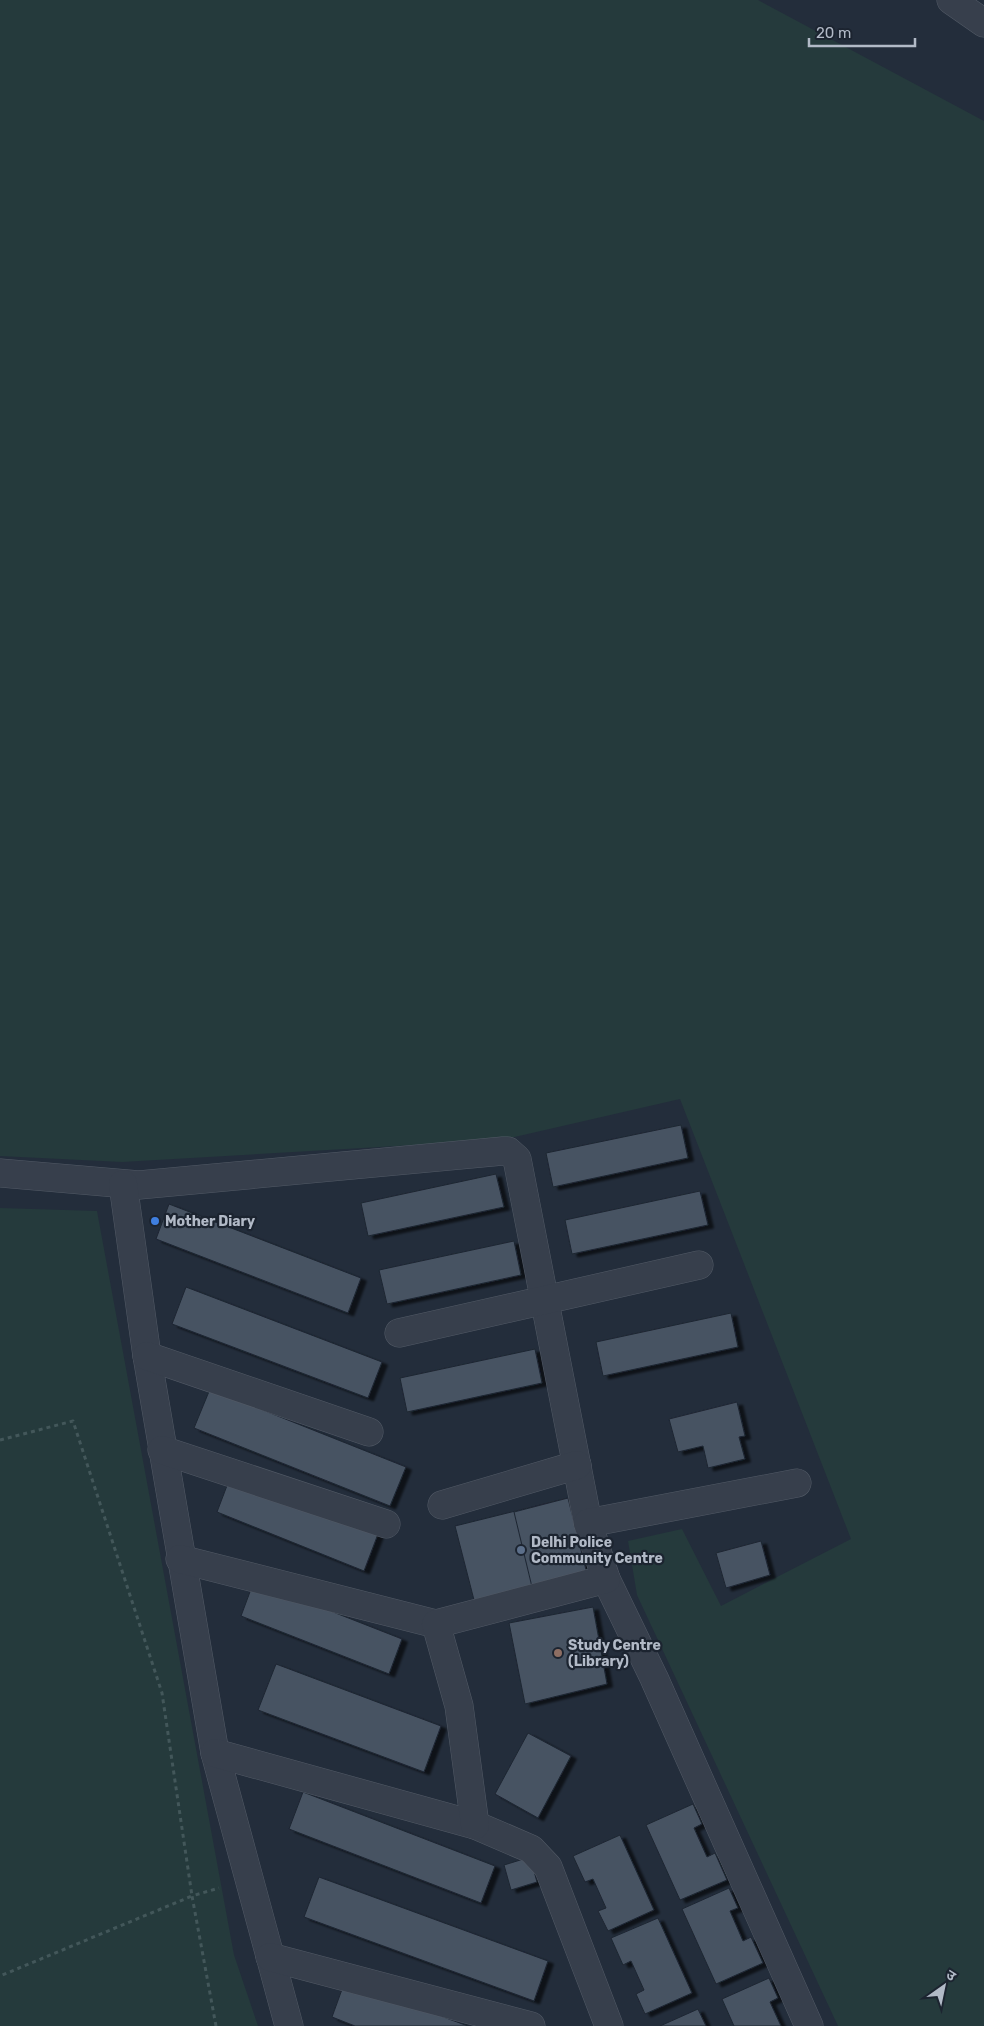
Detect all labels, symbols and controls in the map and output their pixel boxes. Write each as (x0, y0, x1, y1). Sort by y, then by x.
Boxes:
scale bar (809, 15, 915, 47)
text: 20 m (816, 24, 851, 42)
place label: Mother Diary (165, 1213, 256, 1230)
marker: Mother Diary (149, 1215, 161, 1227)
place label: Delhi Police Community Centre (531, 1534, 663, 1567)
marker: Delhi Police Community Centre (515, 1544, 527, 1556)
place label: Study Centre (Library) (568, 1637, 661, 1670)
marker: Study Centre (Library) (552, 1647, 564, 1659)
north arrow (919, 1961, 969, 2011)
text: उ (943, 1966, 960, 1985)

